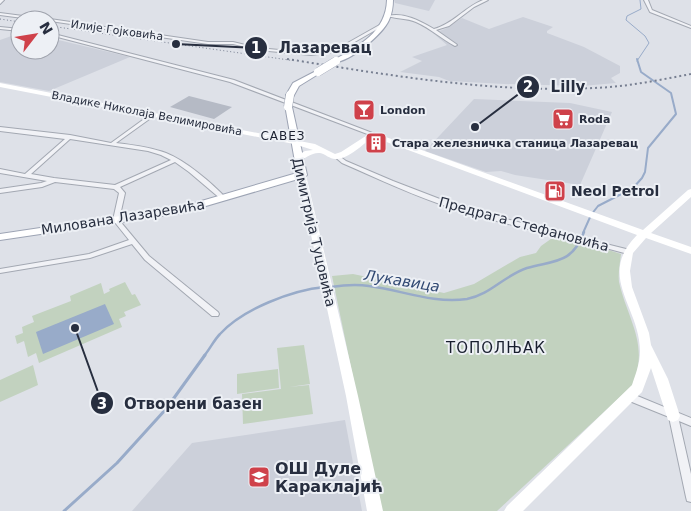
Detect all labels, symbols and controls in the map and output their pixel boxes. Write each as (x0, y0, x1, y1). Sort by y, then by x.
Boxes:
north arrow (10, 10, 60, 60)
street label: Илије Гојковића (70, 18, 164, 43)
text: N (36, 19, 56, 37)
callout: Лазаревац (243, 33, 381, 63)
text: 1 (251, 39, 261, 57)
text: Лазаревац (278, 39, 372, 57)
callout: Lilly (515, 72, 595, 102)
text: 2 (523, 78, 533, 96)
text: Lilly (551, 78, 586, 96)
street label: Владике Николаја Велимировића (50, 89, 243, 138)
bar icon: London (352, 98, 376, 122)
place label: London (380, 104, 426, 117)
supermarket icon: Roda (551, 107, 575, 131)
place label: Roda (579, 113, 610, 126)
district label: САВЕЗ (260, 129, 306, 143)
building icon: Стара железничка станица Лазаревац (364, 131, 388, 155)
place label: Стара железничка станица Лазаревац (392, 137, 638, 150)
street label: Димитрија Туцовића (289, 156, 339, 308)
fuel station icon: Neol Petrol (543, 179, 567, 203)
place label: Neol Petrol (571, 183, 659, 199)
street label: Предрага Стефановића (437, 194, 611, 254)
street label: Милована Лазаревића (40, 196, 206, 238)
water label: Лукавица (362, 266, 441, 296)
district label: ТОПОЛЊАК (445, 339, 546, 357)
callout: Отворени базен (89, 388, 272, 418)
text: 3 (97, 395, 107, 413)
text: Отворени базен (124, 395, 262, 413)
place label: ОШ Дуле Караклајић (275, 459, 383, 496)
school or university icon: ОШ Дуле Караклајић (247, 465, 271, 489)

